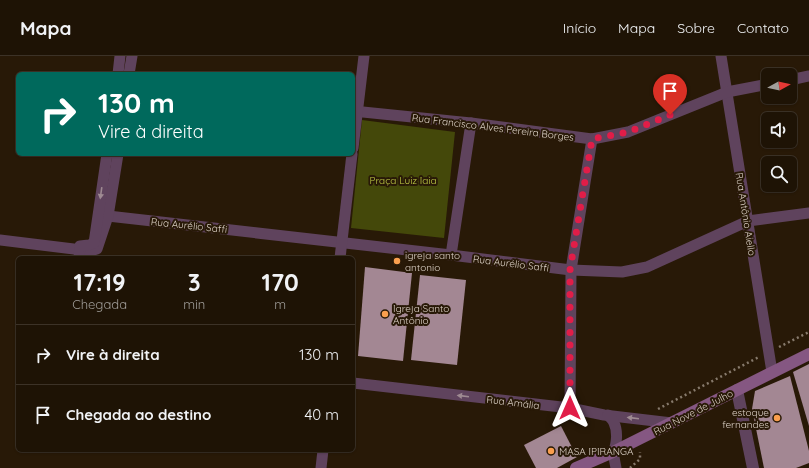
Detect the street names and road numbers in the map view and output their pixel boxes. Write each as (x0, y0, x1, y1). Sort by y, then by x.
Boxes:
street label: Rua Francisco Alves Pereira Borges (411, 111, 575, 144)
street label: Rua Antônio Aiello (732, 171, 759, 257)
street label: Rua Aurélio Saffi (150, 215, 228, 236)
street label: Rua Aurélio Saffi (472, 252, 550, 275)
street label: Rua Nove de Julho (651, 387, 735, 438)
street label: Rua Amália (486, 393, 540, 412)

